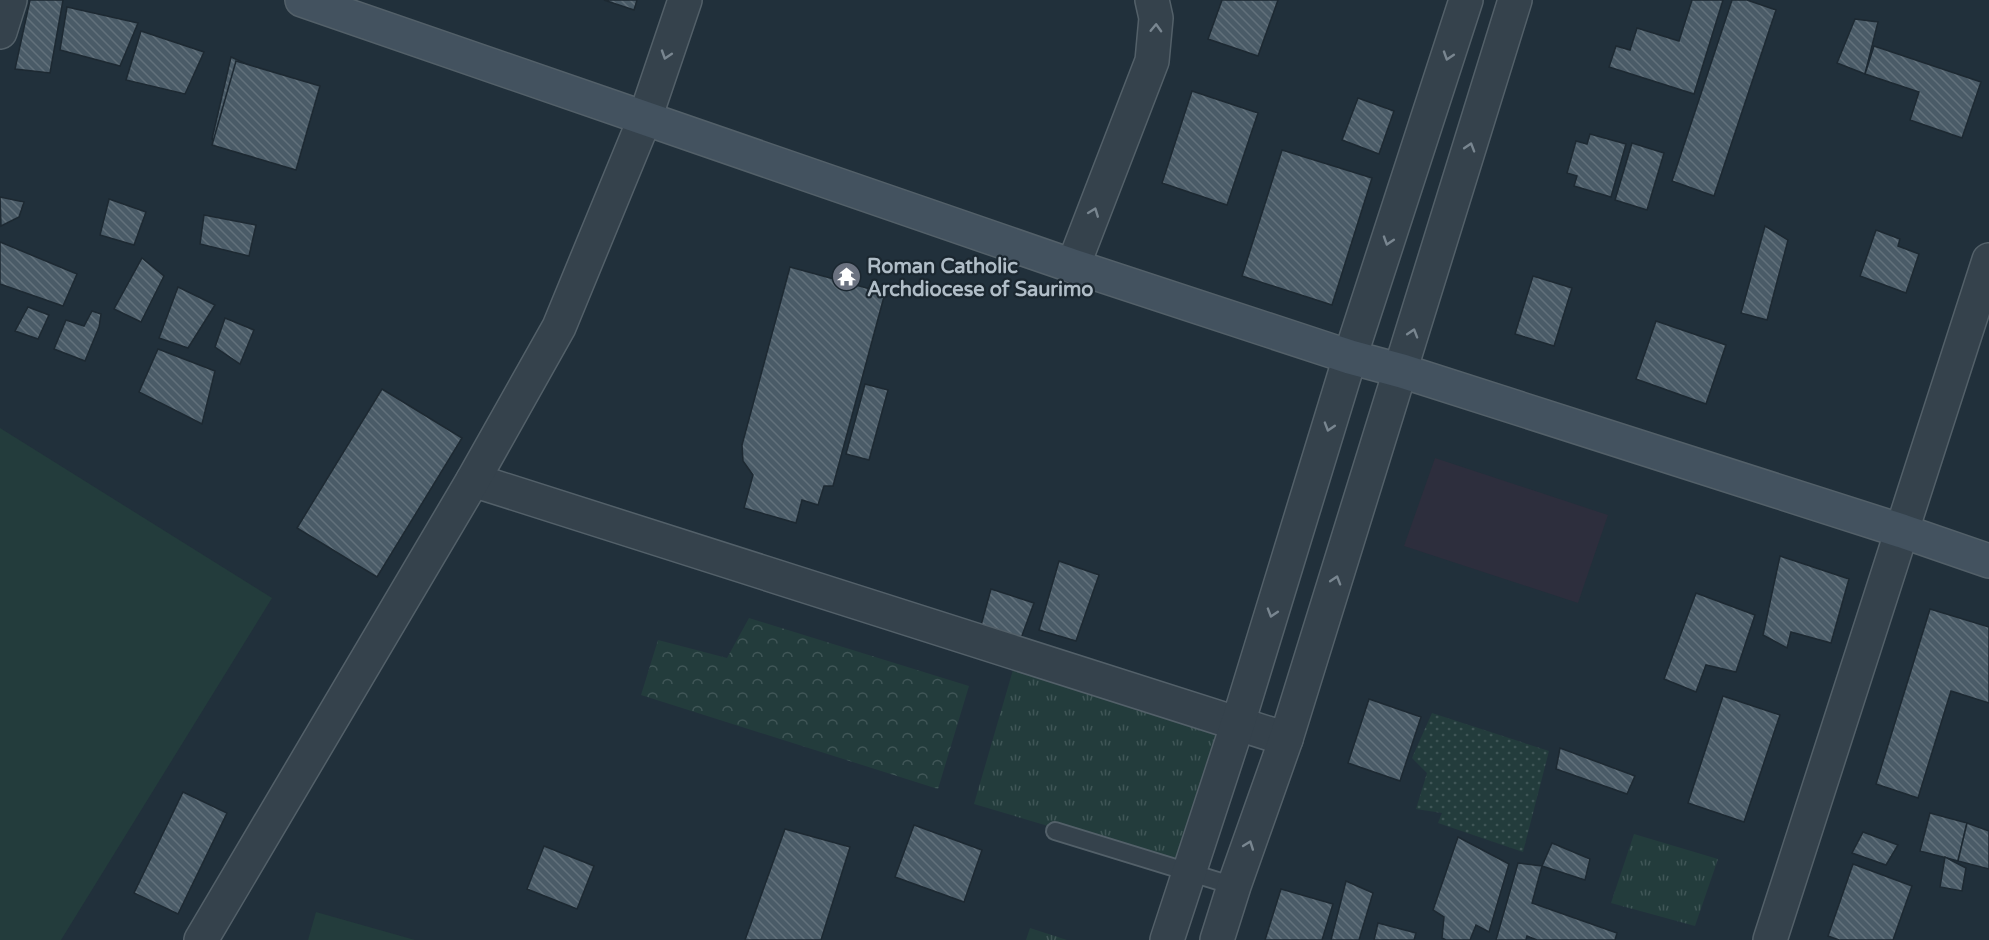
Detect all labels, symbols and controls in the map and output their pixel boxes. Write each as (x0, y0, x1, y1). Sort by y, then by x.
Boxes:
one-way arrow (1149, 23, 1162, 32)
one-way arrow (661, 50, 674, 60)
one-way arrow (1443, 50, 1455, 61)
one-way arrow (1463, 142, 1475, 153)
one-way arrow (1087, 207, 1099, 218)
one-way arrow (1382, 235, 1395, 246)
place label: Roman Catholic Archdiocese of Saurimo (867, 255, 1094, 302)
temple icon: Roman Catholic Archdiocese of Saurimo (830, 261, 862, 293)
one-way arrow (1406, 328, 1418, 339)
one-way arrow (1324, 421, 1336, 432)
one-way arrow (1329, 575, 1341, 586)
one-way arrow (1267, 608, 1279, 618)
one-way arrow (1241, 840, 1254, 850)

